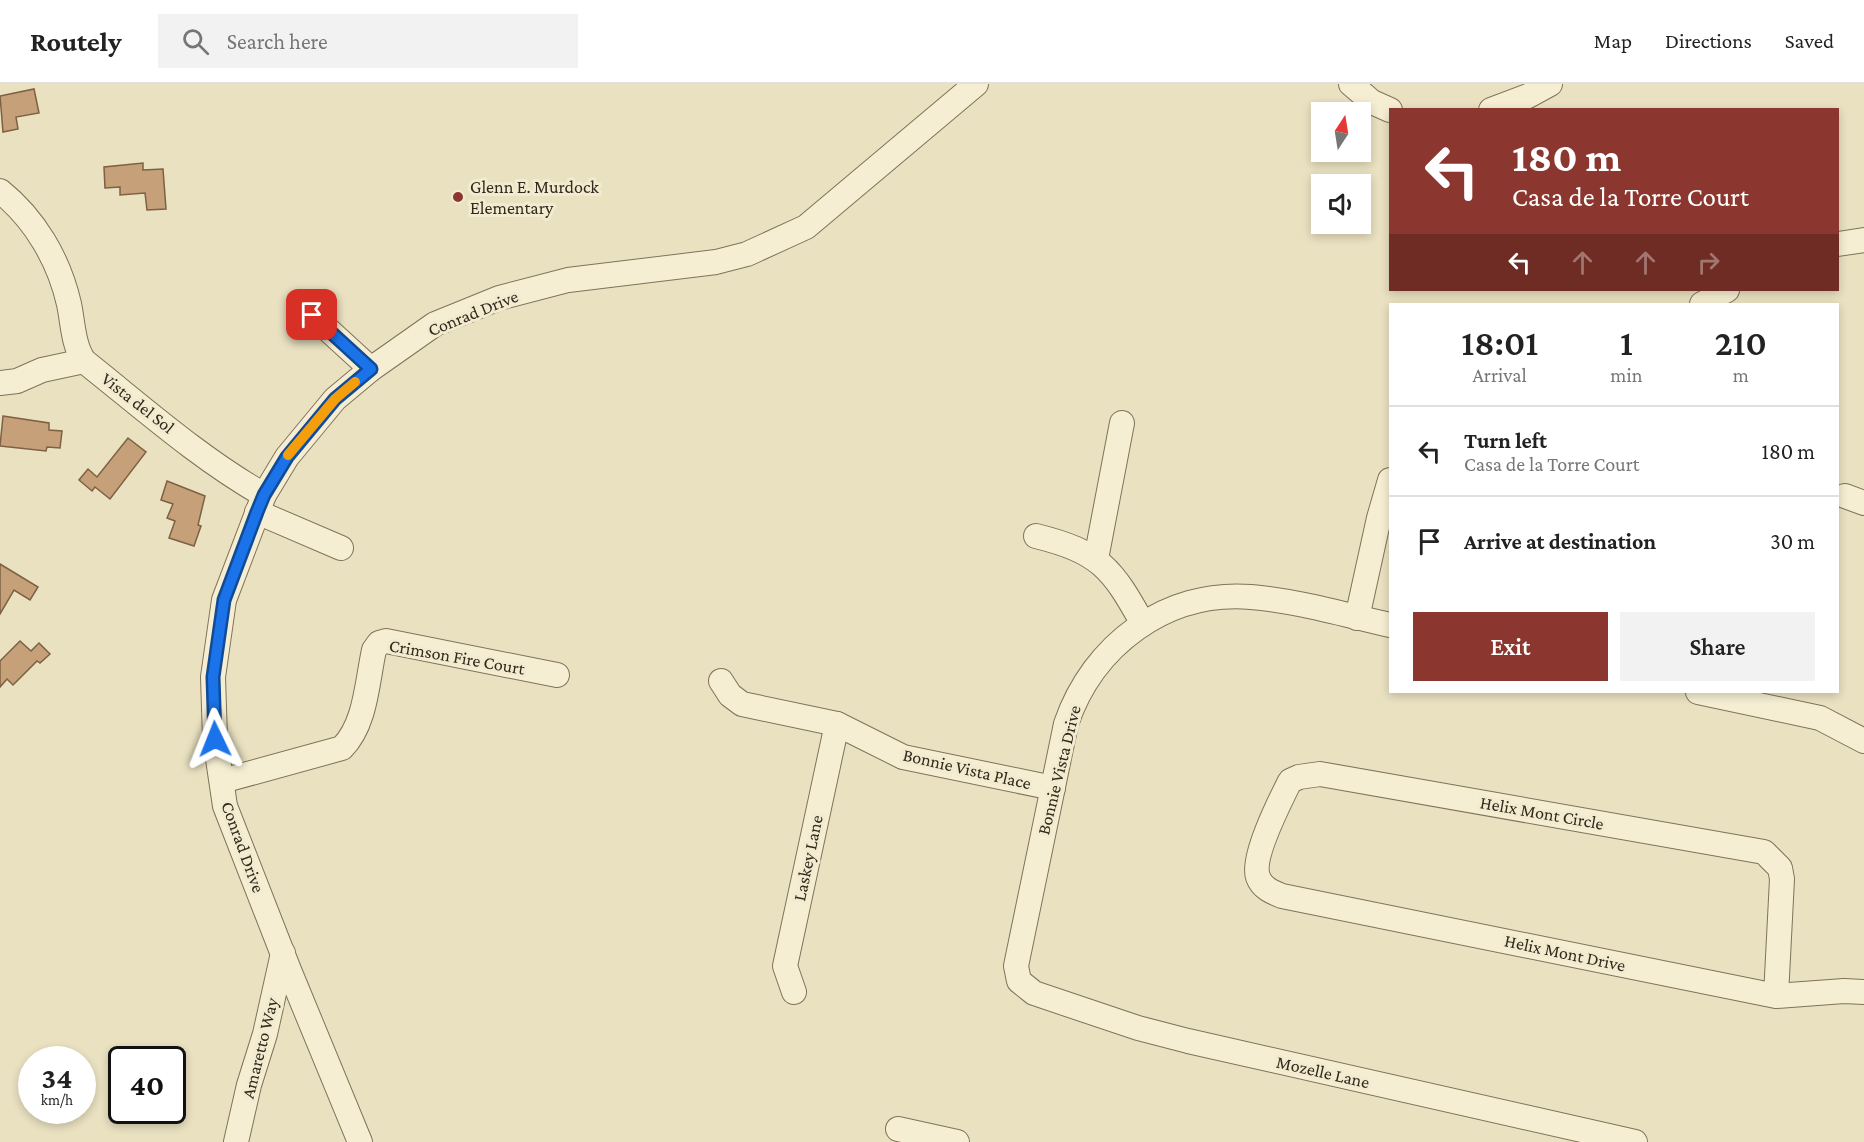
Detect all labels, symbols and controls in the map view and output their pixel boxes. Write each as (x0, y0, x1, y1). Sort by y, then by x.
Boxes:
search box (158, 14, 578, 68)
icon: search (179, 25, 212, 58)
text: Routely (30, 26, 122, 57)
text: Search here (227, 29, 328, 54)
text: Map (1594, 29, 1632, 53)
text: Directions (1665, 29, 1752, 53)
text: Saved (1785, 29, 1834, 53)
north arrow (1311, 102, 1371, 162)
map controls (1311, 102, 1371, 234)
icon: left (1413, 132, 1491, 210)
text: 180 m (1512, 133, 1621, 180)
button: sound (1311, 174, 1371, 234)
place label: Glenn E. Murdock Elementary (470, 177, 599, 218)
text: Casa de la Torre Court (1512, 182, 1749, 212)
marker: Glenn E. Murdock Elementary (451, 190, 465, 204)
icon: left (1503, 246, 1536, 279)
icon: ahead (1566, 246, 1599, 279)
icon: ahead (1629, 246, 1662, 279)
icon: right (1692, 246, 1725, 279)
street label: Conrad Drive (425, 286, 521, 340)
pin (286, 289, 337, 340)
icon: arrive (295, 298, 328, 331)
text: 18:01 (1461, 323, 1538, 363)
text: 1 (1620, 323, 1633, 363)
text: 210 (1715, 323, 1767, 363)
text: Arrival (1472, 364, 1527, 386)
text: min (1610, 364, 1642, 386)
text: m (1733, 364, 1749, 386)
street label: Vista del Sol (98, 368, 179, 438)
text: Turn left (1464, 428, 1547, 453)
icon: left (1413, 435, 1446, 468)
text: 180 m (1762, 439, 1815, 464)
text: Casa de la Torre Court (1464, 453, 1639, 475)
icon: arrive (1413, 525, 1446, 558)
text: Arrive at destination (1464, 529, 1656, 554)
text: 30 m (1770, 529, 1815, 554)
button: Exit (1413, 612, 1608, 681)
button: Share (1620, 612, 1815, 681)
street label: Crimson Fire Court (388, 635, 527, 679)
street label: Bonnie Vista Drive (1033, 703, 1085, 837)
position arrow (183, 707, 247, 771)
street label: Bonnie Vista Place (901, 745, 1033, 793)
street label: Helix Mont Circle (1479, 792, 1605, 834)
street label: Conrad Drive (217, 799, 269, 895)
street label: Laskey Lane (789, 813, 827, 903)
street label: Helix Mont Drive (1503, 930, 1627, 976)
street label: Amaretto Way (238, 995, 282, 1101)
speed limit sign: 40 (108, 1046, 186, 1124)
street label: Mozelle Lane (1274, 1052, 1372, 1092)
text: 34 (42, 1061, 72, 1094)
text: km/h (41, 1092, 73, 1108)

